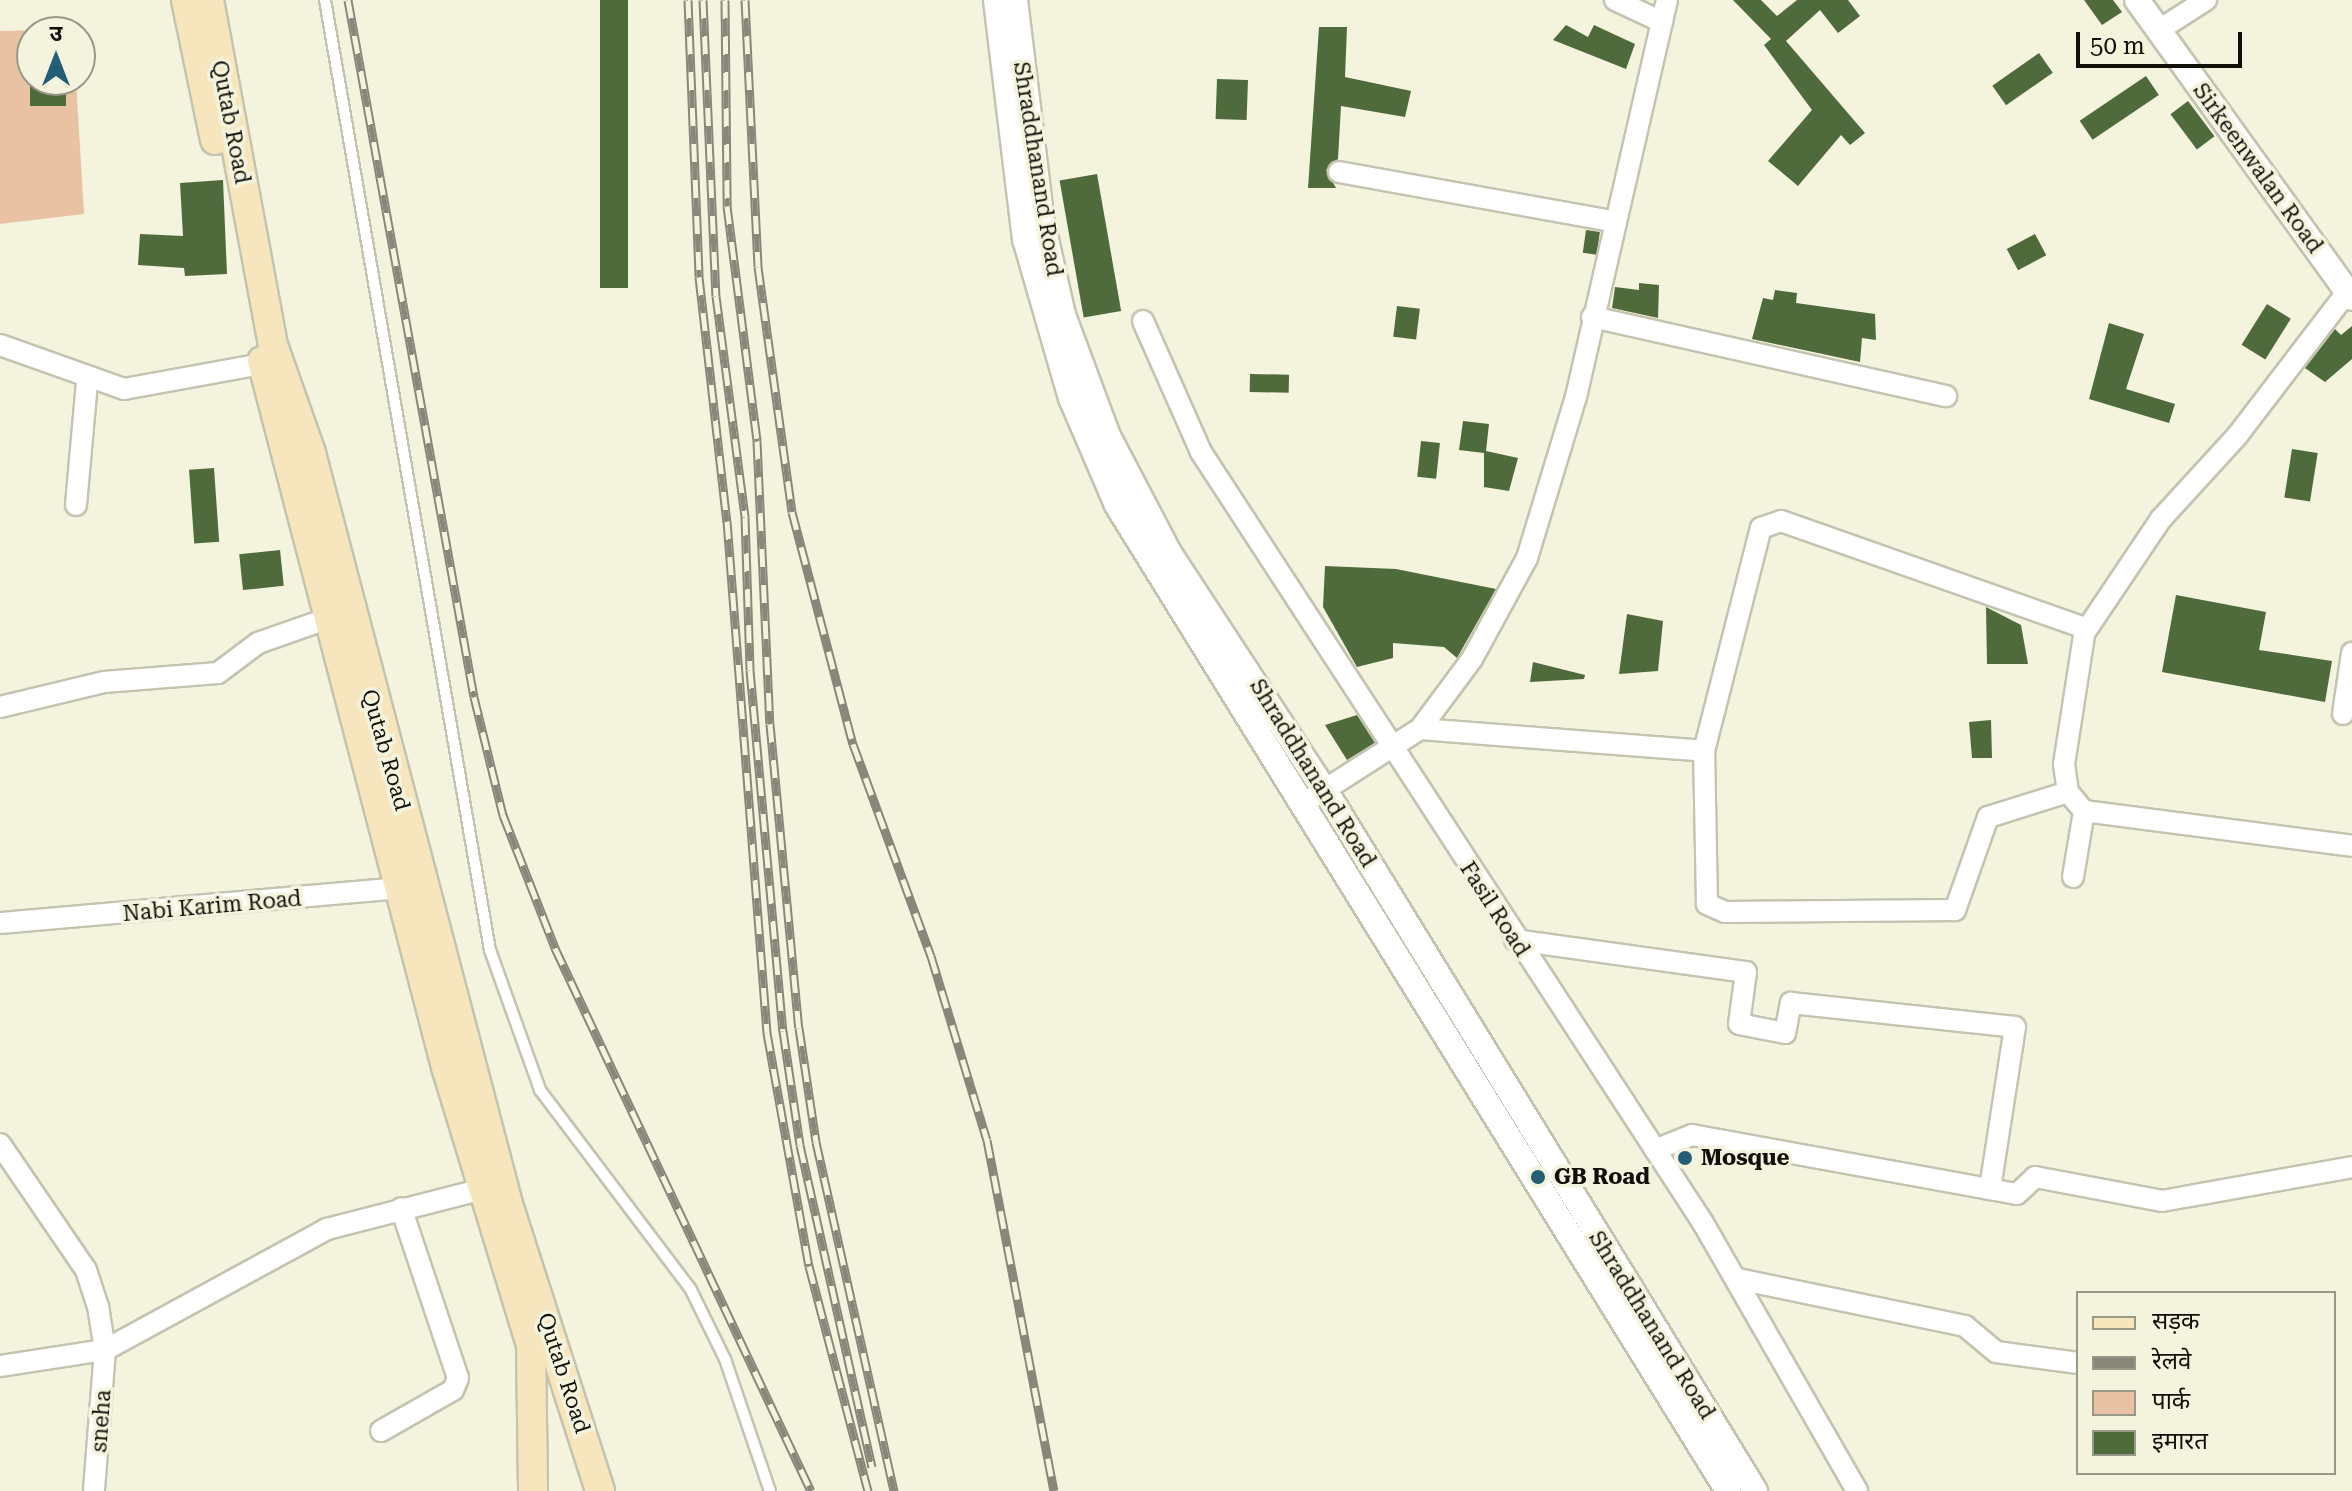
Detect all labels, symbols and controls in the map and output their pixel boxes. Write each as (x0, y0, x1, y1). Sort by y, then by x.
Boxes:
north arrow (16, 16, 96, 96)
scale bar (2080, 16, 2246, 66)
text: उ (50, 21, 62, 46)
text: 50 m (2090, 32, 2145, 60)
street label: Qutab Road (206, 58, 256, 186)
street label: Shraddhanand Road (1008, 60, 1068, 278)
street label: Sirkeenwalan Road (2187, 78, 2329, 258)
street label: Shraddhanand Road (1244, 674, 1382, 872)
street label: Qutab Road (356, 686, 416, 814)
street label: Fasil Road (1455, 857, 1535, 961)
street label: Nabi Karim Road (122, 885, 302, 927)
place label: Mosque (1701, 1145, 1790, 1171)
marker: Mosque (1676, 1149, 1694, 1167)
place label: GB Road (1554, 1164, 1650, 1190)
marker: GB Road (1529, 1168, 1547, 1186)
street label: Shraddhanand Road (1583, 1226, 1721, 1424)
legend (2076, 1291, 2336, 1475)
text: सड़क (2152, 1307, 2200, 1335)
street label: Qutab Road (532, 1309, 596, 1437)
text: रेलवे (2152, 1347, 2191, 1375)
text: पार्क (2152, 1387, 2190, 1415)
street label: sneha (86, 1389, 116, 1453)
text: इमारत (2152, 1427, 2208, 1455)

